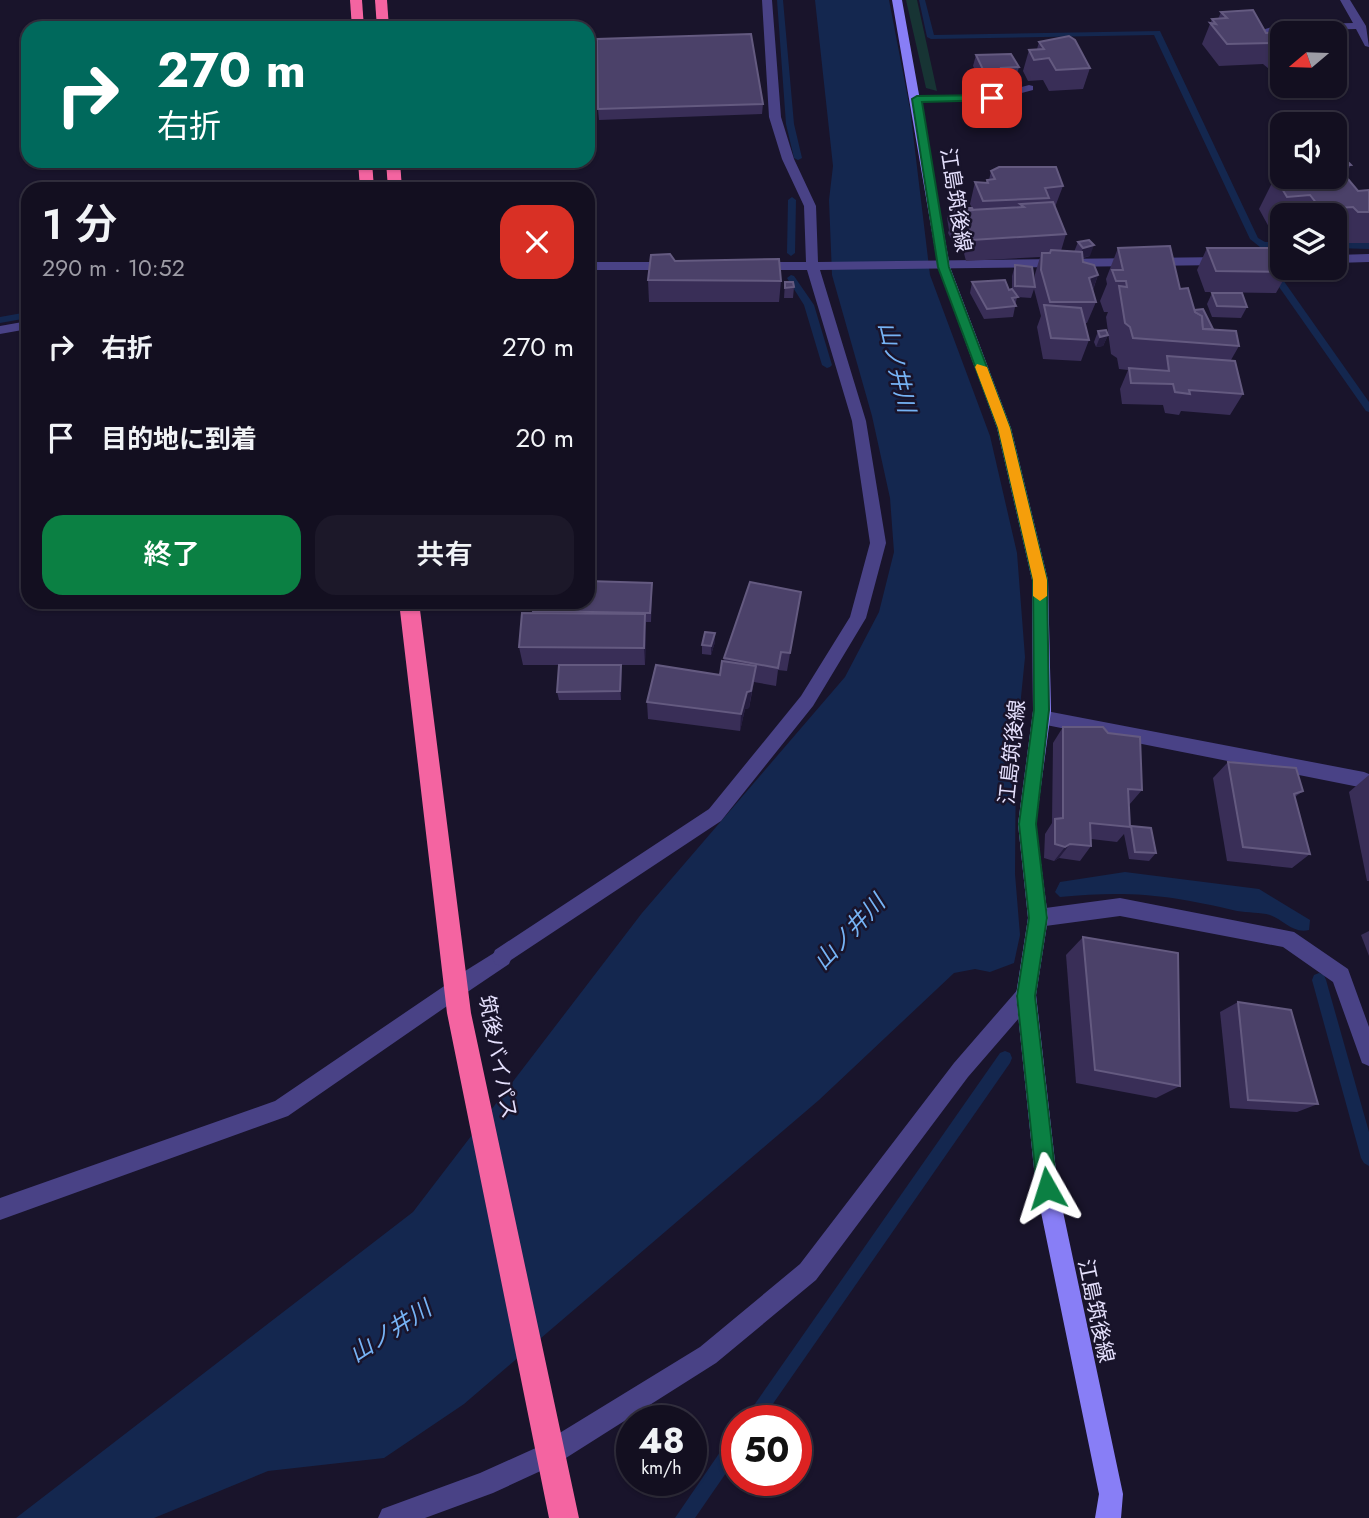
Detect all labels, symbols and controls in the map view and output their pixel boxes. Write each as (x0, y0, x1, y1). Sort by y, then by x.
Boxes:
north arrow (1270, 21, 1348, 98)
map controls (1270, 21, 1347, 280)
text: 270 m (157, 35, 306, 105)
icon: right (42, 49, 133, 140)
pin (962, 68, 1022, 128)
icon: arrive (973, 79, 1011, 117)
text: 右折 (157, 103, 221, 149)
button: sound (1270, 112, 1347, 189)
street label: 江島筑後線 (933, 146, 979, 254)
text: 1 分 (42, 194, 117, 255)
button: layers (1270, 203, 1347, 280)
button: close (500, 205, 574, 279)
text: 290 m · 10:52 (42, 251, 185, 285)
water label: 山ノ井川 (870, 318, 925, 419)
icon: right (42, 328, 80, 366)
text: 270 m (502, 328, 574, 366)
text: 右折 (101, 329, 153, 367)
icon: arrive (42, 419, 80, 457)
text: 20 m (516, 419, 574, 457)
text: 目的地に到着 (101, 420, 257, 458)
button: 終了 (42, 515, 301, 595)
button: 共有 (315, 515, 574, 595)
street label: 江島筑後線 (992, 698, 1032, 806)
water label: 山ノ井川 (805, 885, 895, 977)
street label: 筑後バイパス (471, 992, 525, 1122)
position arrow (1010, 1151, 1084, 1225)
street label: 江島筑後線 (1070, 1257, 1122, 1365)
water label: 山ノ井川 (342, 1290, 440, 1370)
speed limit sign: 50 (721, 1405, 812, 1496)
text: 48 (638, 1416, 685, 1466)
text: km/h (641, 1455, 682, 1481)

